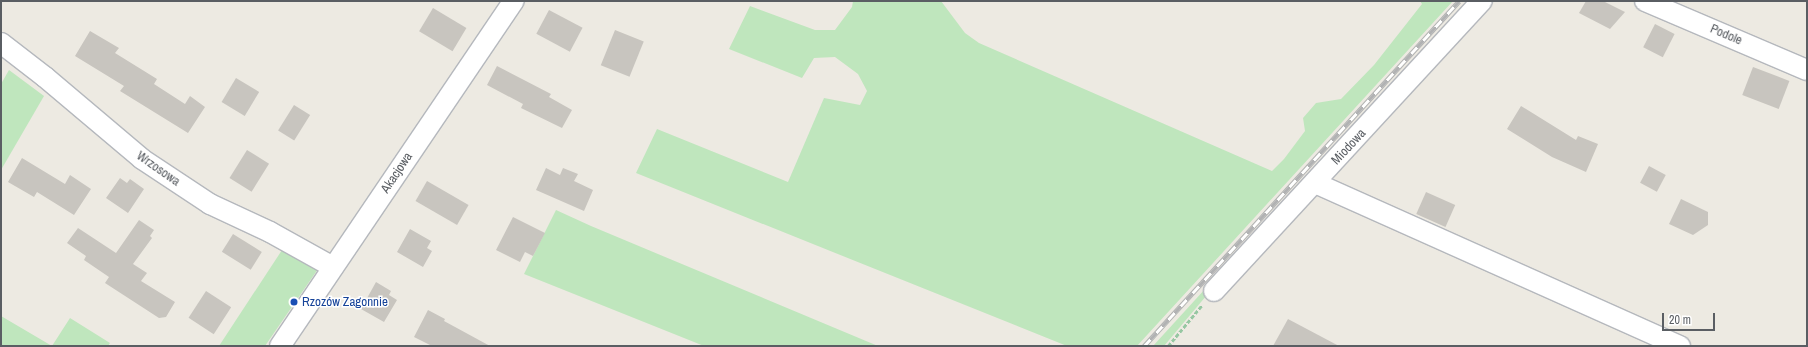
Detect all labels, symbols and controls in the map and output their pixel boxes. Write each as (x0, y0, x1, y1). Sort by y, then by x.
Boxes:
street label: Podole (1708, 21, 1744, 49)
street label: Miodowa (1329, 126, 1369, 168)
street label: Wrzosowa (133, 148, 183, 190)
street label: Akacjowa (378, 150, 416, 196)
place label: Rzozów Zagonnie (302, 294, 388, 310)
marker: Rzozów Zagonnie (289, 297, 299, 307)
scale bar (1664, 305, 1717, 331)
text: 20 m (1669, 312, 1691, 328)

